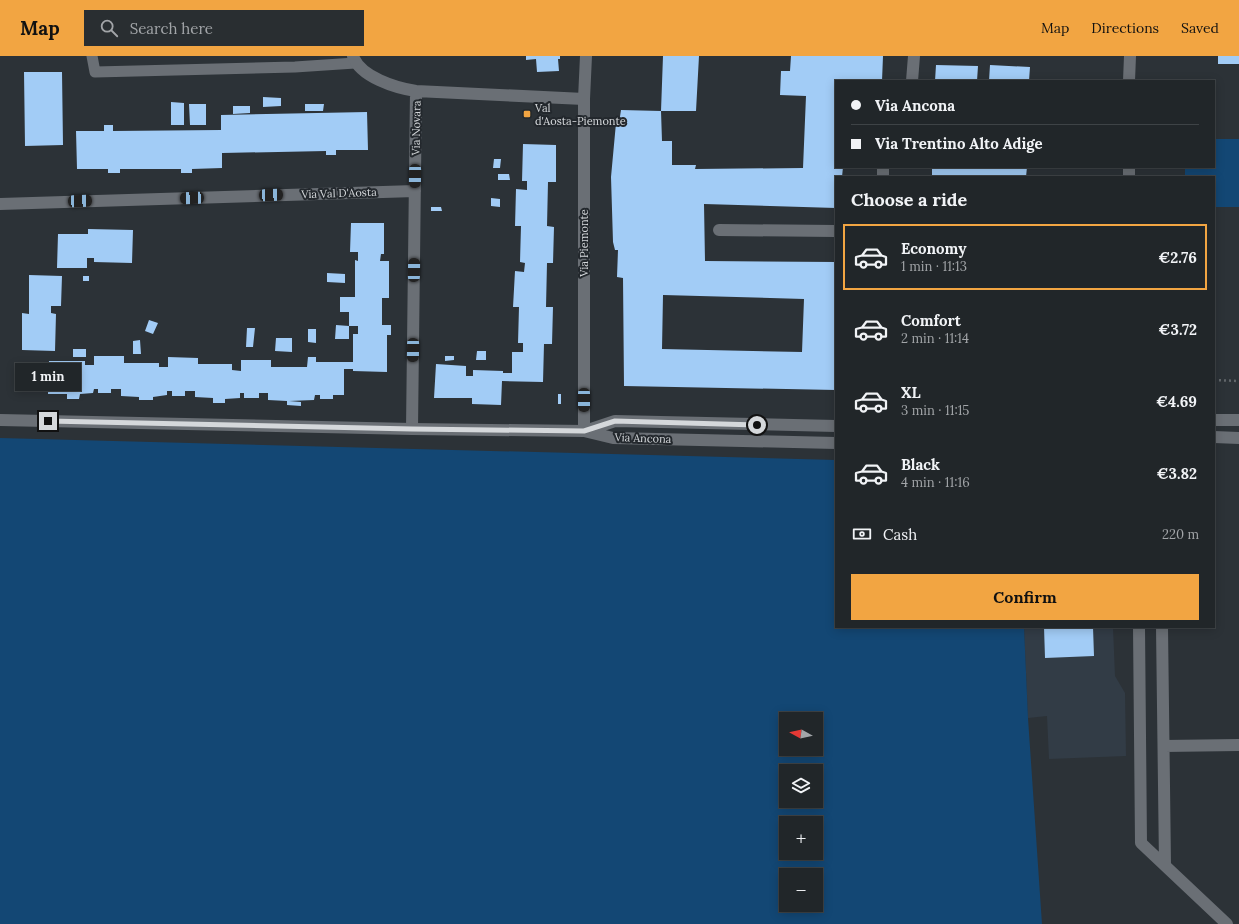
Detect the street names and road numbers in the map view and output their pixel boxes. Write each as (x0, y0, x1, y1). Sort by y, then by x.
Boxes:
street label: Via Novara (409, 100, 423, 157)
street label: Via Val D'Aosta (300, 185, 377, 201)
street label: Via Piemonte (577, 209, 591, 278)
street label: Via Ancona (613, 430, 672, 446)

